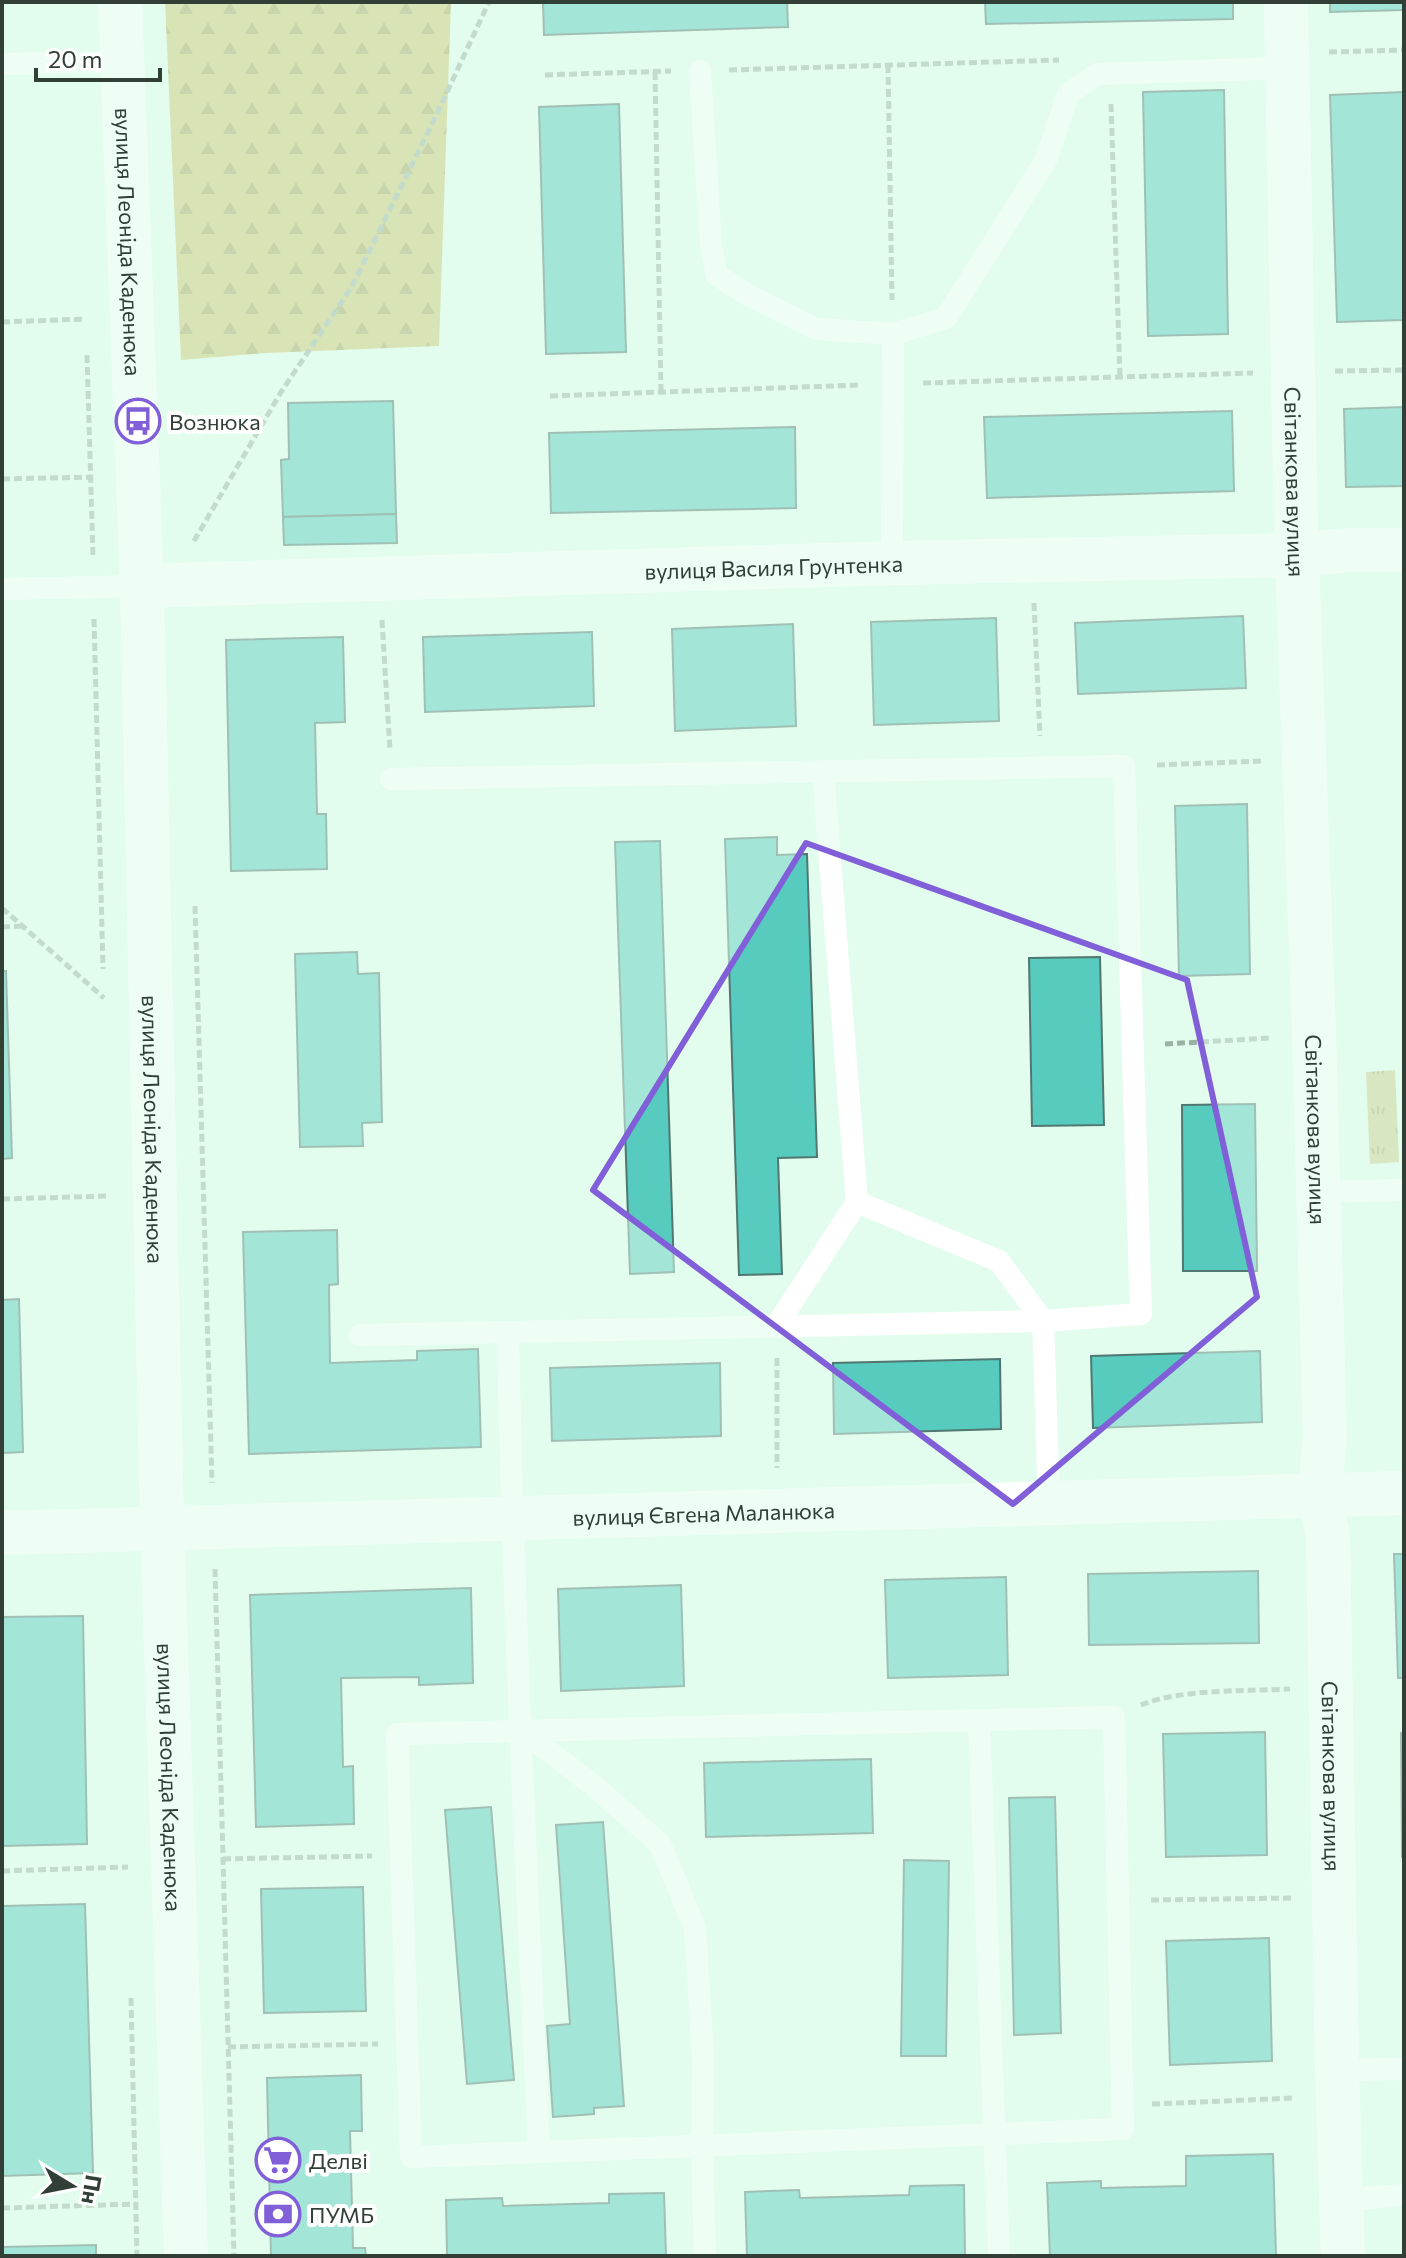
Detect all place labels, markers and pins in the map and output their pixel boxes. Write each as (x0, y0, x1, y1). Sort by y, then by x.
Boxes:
bus stop icon: Вознюка (114, 397, 162, 445)
place label: Вознюка (169, 408, 261, 435)
supermarket icon: Делві (254, 2136, 302, 2184)
place label: Делві (309, 2147, 368, 2174)
bank icon: ПУМБ (254, 2190, 302, 2238)
place label: ПУМБ (309, 2201, 374, 2228)

